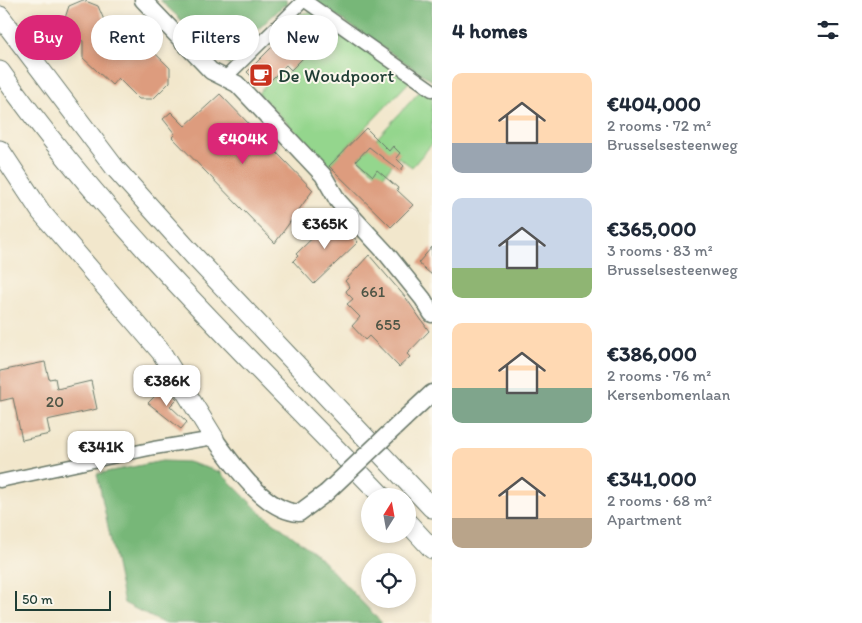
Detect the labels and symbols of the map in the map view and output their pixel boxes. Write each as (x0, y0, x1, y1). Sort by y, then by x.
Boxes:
cafe icon: De Woudpoort (248, 62, 274, 88)
place label: De Woudpoort (278, 64, 394, 87)
pin: €404K (208, 122, 278, 165)
pin: €365K (290, 208, 360, 250)
house number: 661 (361, 282, 386, 301)
house number: 655 (375, 315, 401, 334)
pin: €386K (132, 364, 202, 407)
house number: 20 (46, 392, 64, 411)
pin: €341K (66, 430, 136, 473)
north arrow (361, 488, 416, 542)
scale bar (15, 588, 111, 611)

